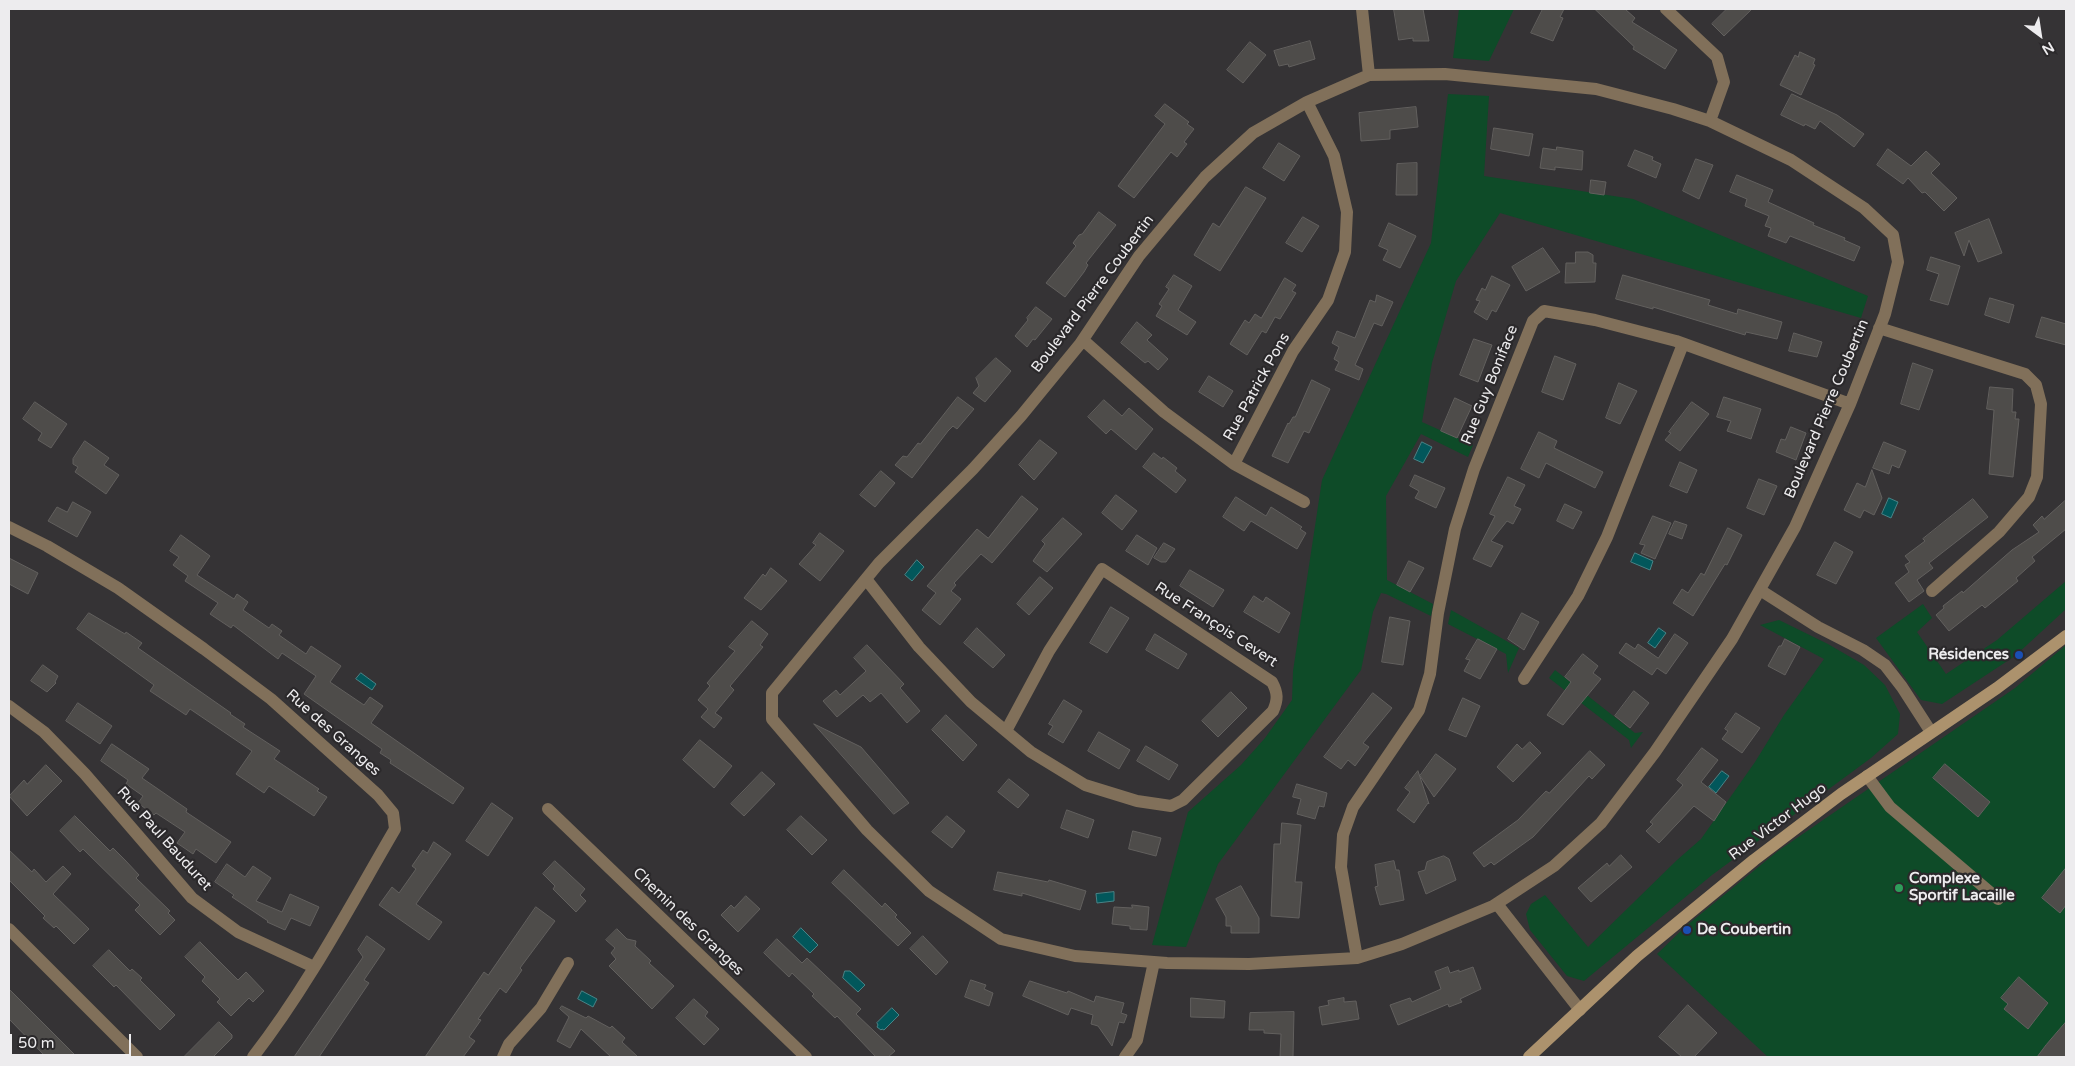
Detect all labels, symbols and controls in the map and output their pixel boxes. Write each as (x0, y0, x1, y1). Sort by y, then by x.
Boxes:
north arrow (2015, 10, 2065, 60)
text: N (2039, 38, 2057, 58)
street label: Boulevard Pierre Coubertin (1028, 212, 1158, 376)
street label: Boulevard Pierre Coubertin (1781, 317, 1873, 501)
street label: Rue Guy Boniface (1458, 323, 1522, 447)
street label: Rue Patrick Pons (1220, 330, 1294, 444)
street label: Rue François Cevert (1151, 579, 1281, 671)
place label: Résidences (1928, 646, 2009, 664)
marker: Résidences (2013, 649, 2025, 661)
street label: Rue des Granges (282, 686, 384, 780)
street label: Rue Victor Hugo (1726, 779, 1830, 865)
street label: Rue Paul Bauduret (113, 783, 215, 895)
street label: Chemin des Granges (629, 864, 747, 980)
place label: Complexe Sportif Lacaille (1909, 870, 2015, 905)
marker: Complexe Sportif Lacaille (1893, 882, 1905, 894)
place label: De Coubertin (1697, 921, 1791, 939)
marker: De Coubertin (1681, 924, 1693, 936)
scale bar (12, 1024, 134, 1056)
text: 50 m (18, 1034, 55, 1052)

